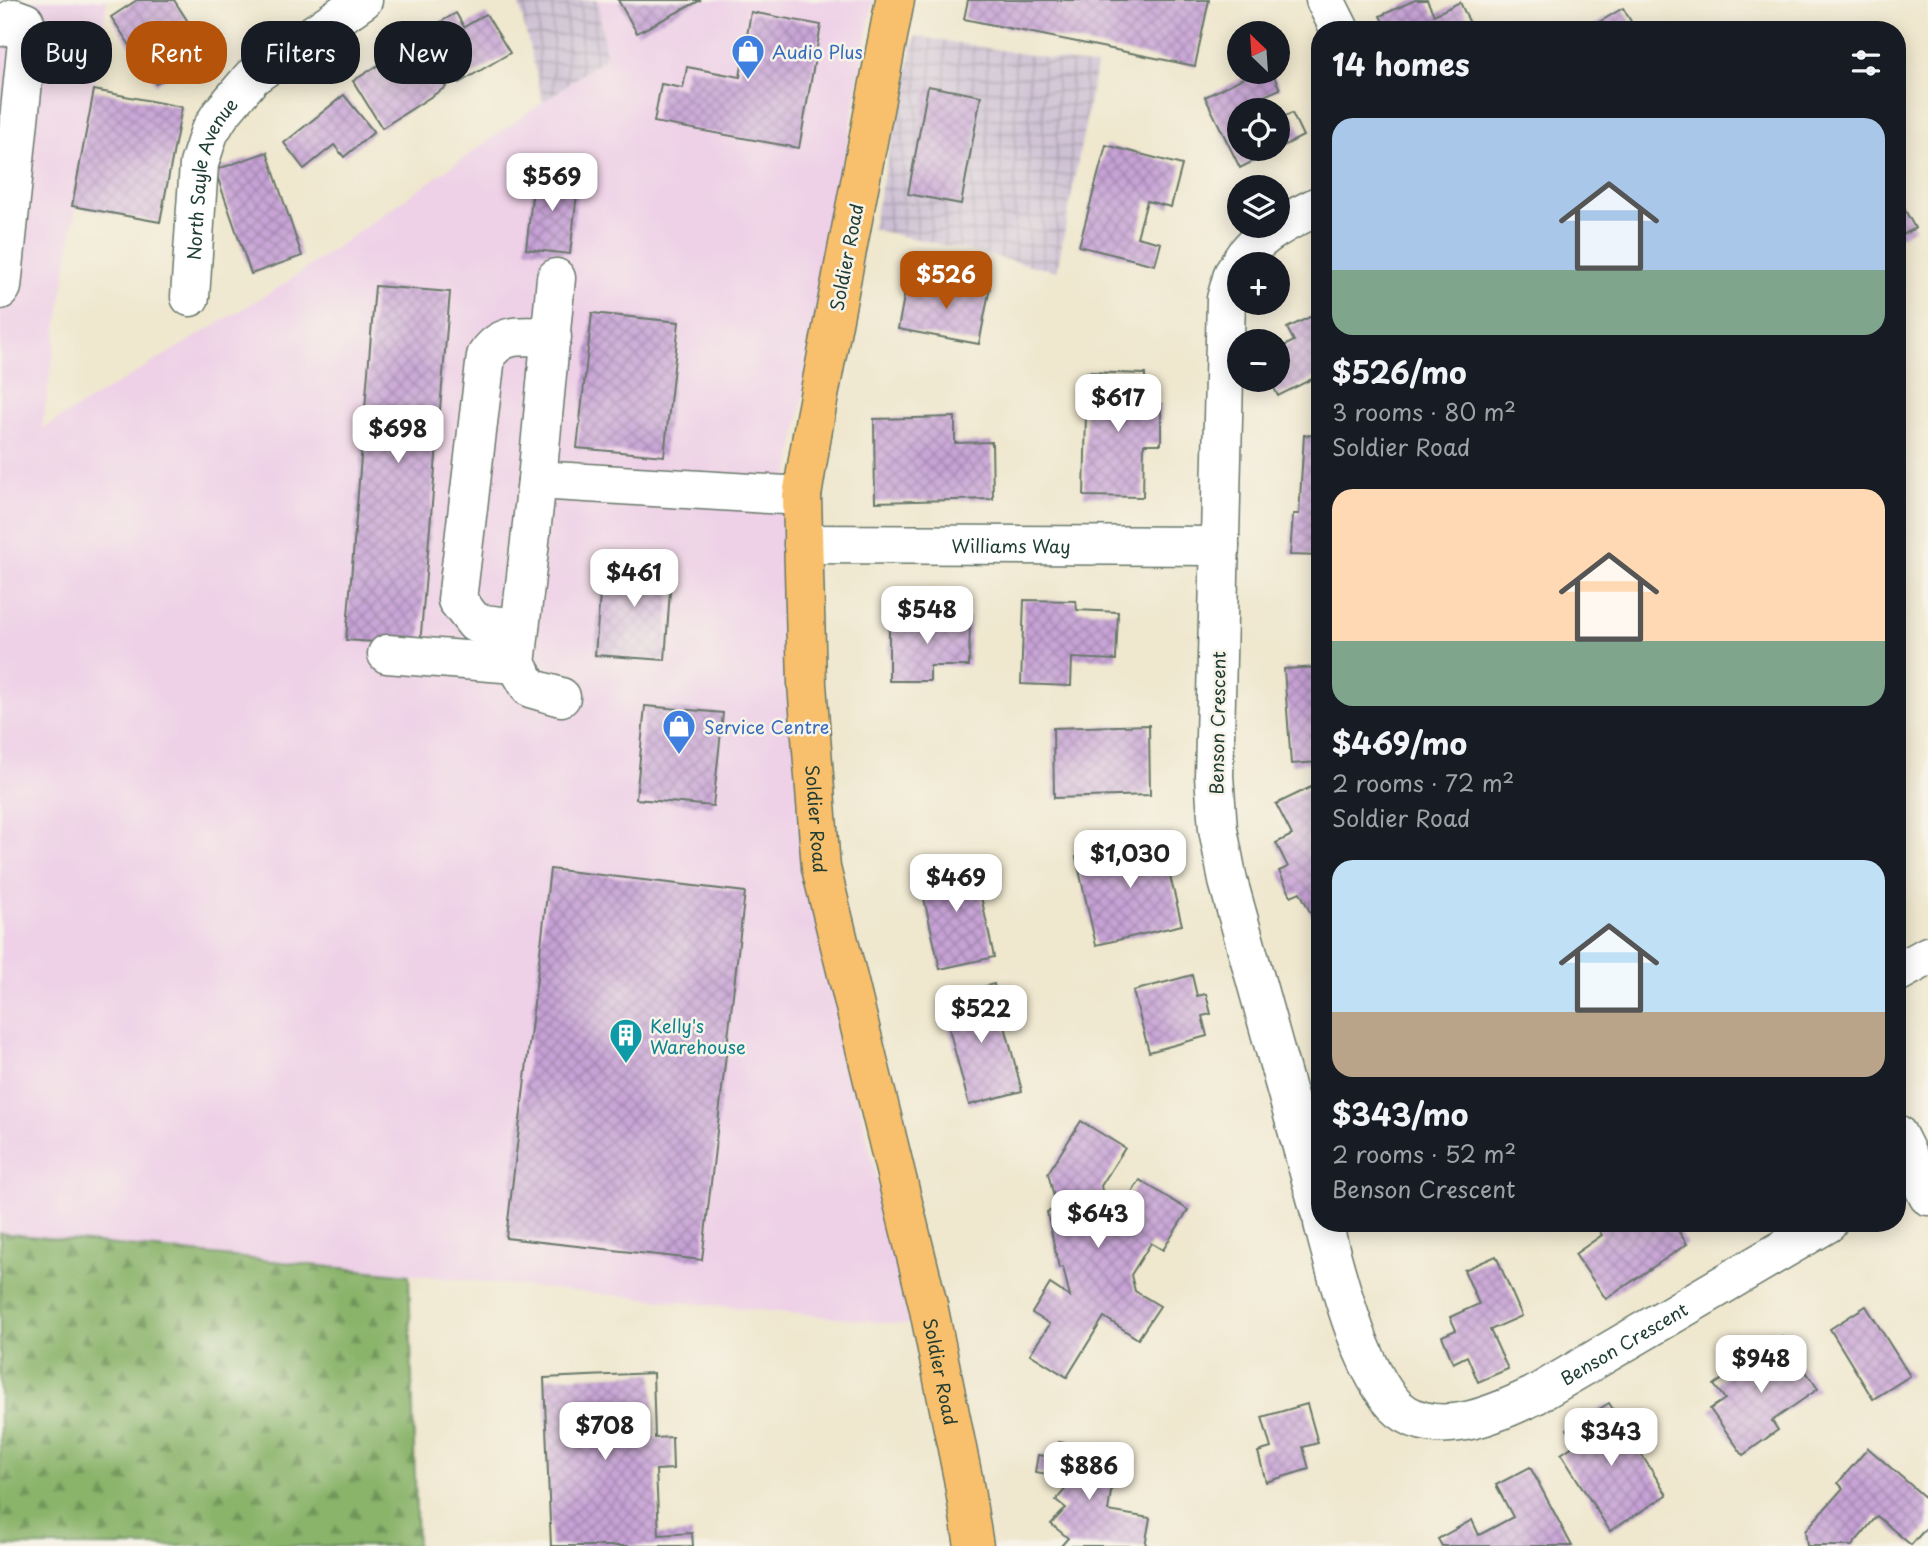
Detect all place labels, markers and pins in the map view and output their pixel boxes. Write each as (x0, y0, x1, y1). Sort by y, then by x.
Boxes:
shop icon: Audio Plus (729, 32, 767, 81)
place label: Audio Plus (772, 38, 863, 65)
pin: $569 (511, 154, 593, 213)
pin: $526 (905, 252, 987, 311)
pin: $617 (1077, 374, 1159, 434)
pin: $698 (357, 406, 439, 465)
pin: $461 (593, 550, 675, 609)
pin: $548 (886, 586, 968, 646)
shop icon: Service Centre (660, 707, 698, 756)
place label: Service Centre (704, 713, 829, 740)
pin: $1,030 (1073, 830, 1187, 890)
pin: $469 (915, 855, 997, 914)
pin: $522 (940, 986, 1022, 1045)
place label: Kelly's Warehouse (650, 1012, 746, 1060)
building icon: Kelly's Warehouse (607, 1016, 645, 1065)
pin: $643 (1057, 1190, 1139, 1250)
pin: $948 (1720, 1336, 1802, 1395)
pin: $708 (564, 1402, 646, 1462)
pin: $343 (1570, 1408, 1652, 1468)
pin: $886 (1048, 1442, 1130, 1502)

